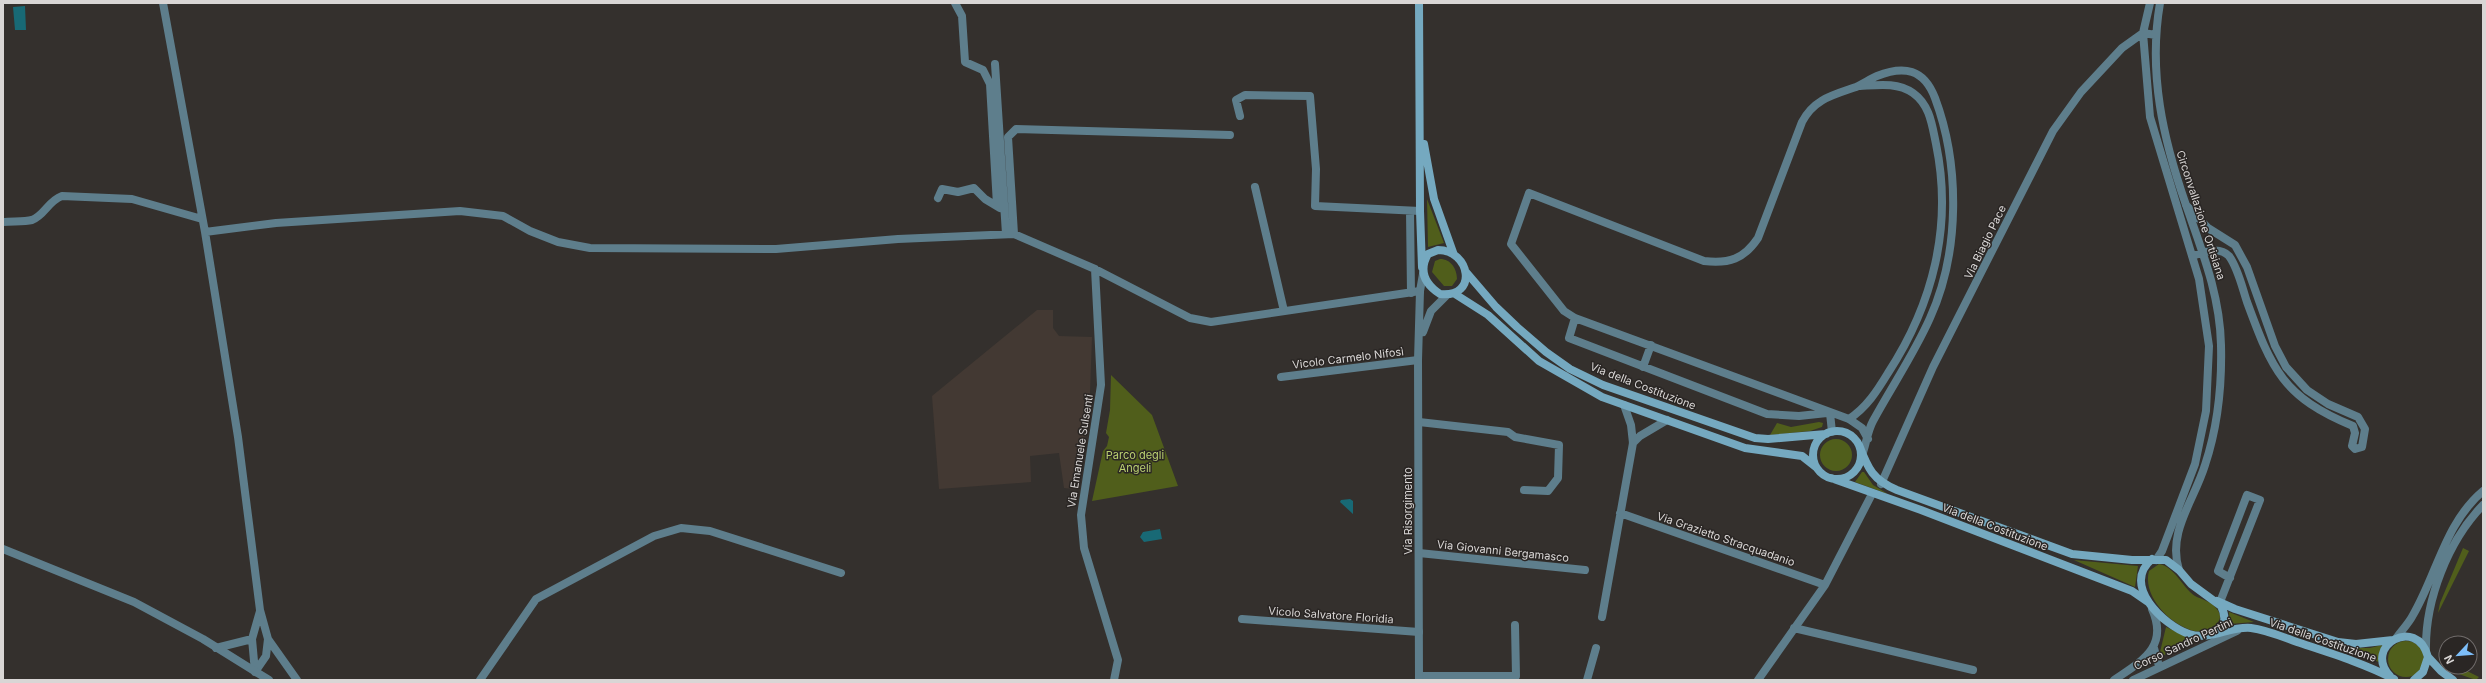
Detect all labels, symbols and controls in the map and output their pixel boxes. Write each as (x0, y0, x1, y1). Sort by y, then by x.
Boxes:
street label: Circonvallazione Ortisiana (2173, 148, 2229, 282)
street label: Via Biagio Pace (1961, 203, 2009, 281)
street label: Vicolo Carmelo Nifosì (1291, 344, 1405, 372)
street label: Via della Costituzione (1588, 359, 1698, 413)
street label: Via Emanuele Sulsenti (1064, 393, 1096, 509)
park label: Parco degli Angeli (1106, 448, 1164, 475)
street label: Via Risorgimento (1401, 467, 1415, 555)
street label: Via della Costituzione (1940, 500, 2050, 554)
street label: Via Grazietto Stracquadanio (1655, 509, 1797, 569)
street label: Via Giovanni Bergamasco (1436, 537, 1570, 565)
street label: Vicolo Salvatore Floridia (1268, 604, 1394, 626)
street label: Corso Sandro Pertini (2131, 615, 2235, 673)
street label: Via della Costituzione (2268, 615, 2378, 665)
north arrow (2438, 635, 2478, 675)
text: N (2441, 653, 2457, 666)

